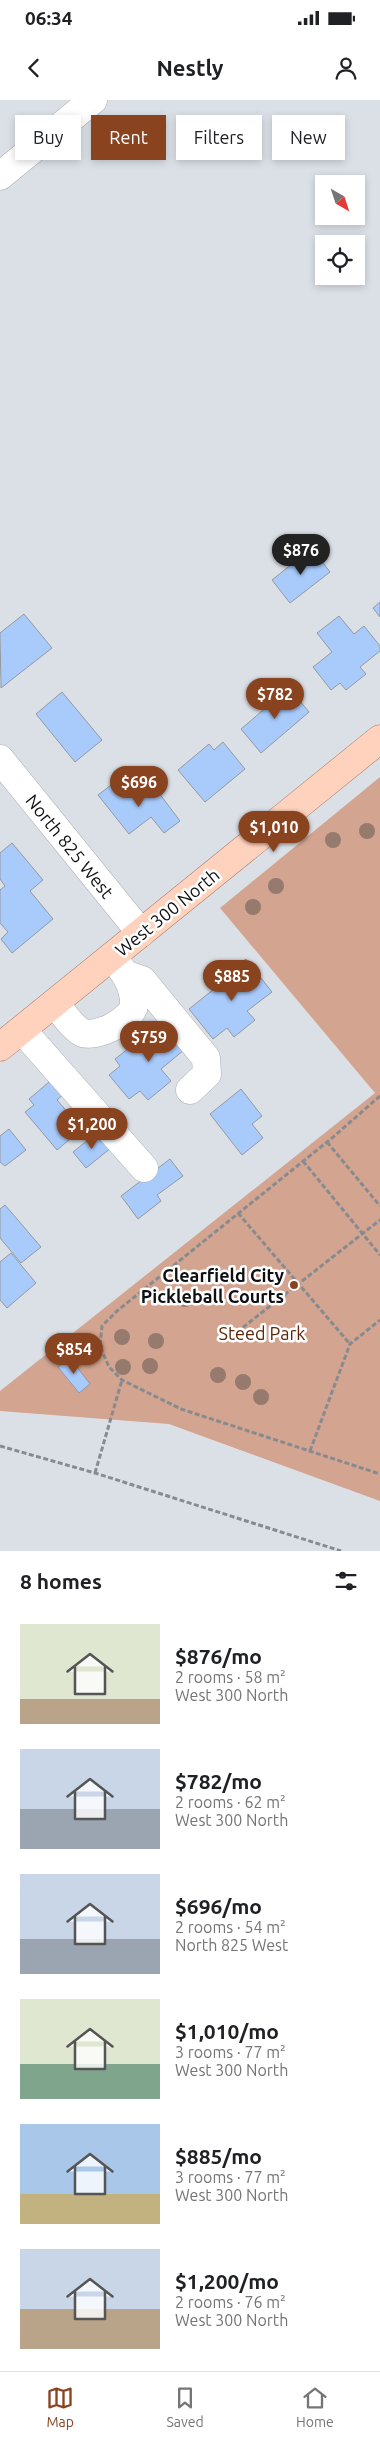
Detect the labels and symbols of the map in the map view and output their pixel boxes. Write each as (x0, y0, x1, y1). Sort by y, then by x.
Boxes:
north arrow (315, 175, 365, 225)
pin: $876 (271, 534, 331, 576)
pin: $782 (245, 678, 305, 720)
pin: $696 (109, 766, 169, 808)
street label: North 825 West (22, 790, 118, 902)
pin: $1,010 (233, 810, 315, 853)
street label: West 300 North (111, 864, 223, 960)
pin: $885 (202, 960, 262, 1002)
pin: $759 (119, 1020, 179, 1063)
pin: $1,200 (51, 1108, 133, 1150)
place label: Clearfield City Pickleball Courts (141, 1265, 284, 1306)
marker: Clearfield City Pickleball Courts (288, 1279, 300, 1291)
park label: Steed Park (219, 1323, 305, 1343)
pin: $854 (44, 1332, 104, 1375)

